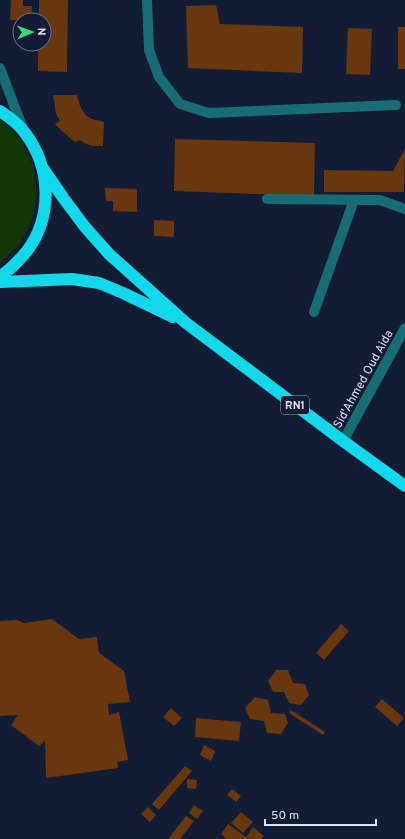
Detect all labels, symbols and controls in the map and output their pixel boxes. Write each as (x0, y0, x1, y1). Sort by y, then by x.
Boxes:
north arrow (12, 12, 52, 52)
text: N (34, 27, 48, 36)
street label: Sid'Ahmed Oud Aida (330, 328, 398, 431)
road number: RN1 (281, 396, 309, 414)
scale bar (265, 801, 376, 827)
text: 50 m (271, 808, 299, 824)

